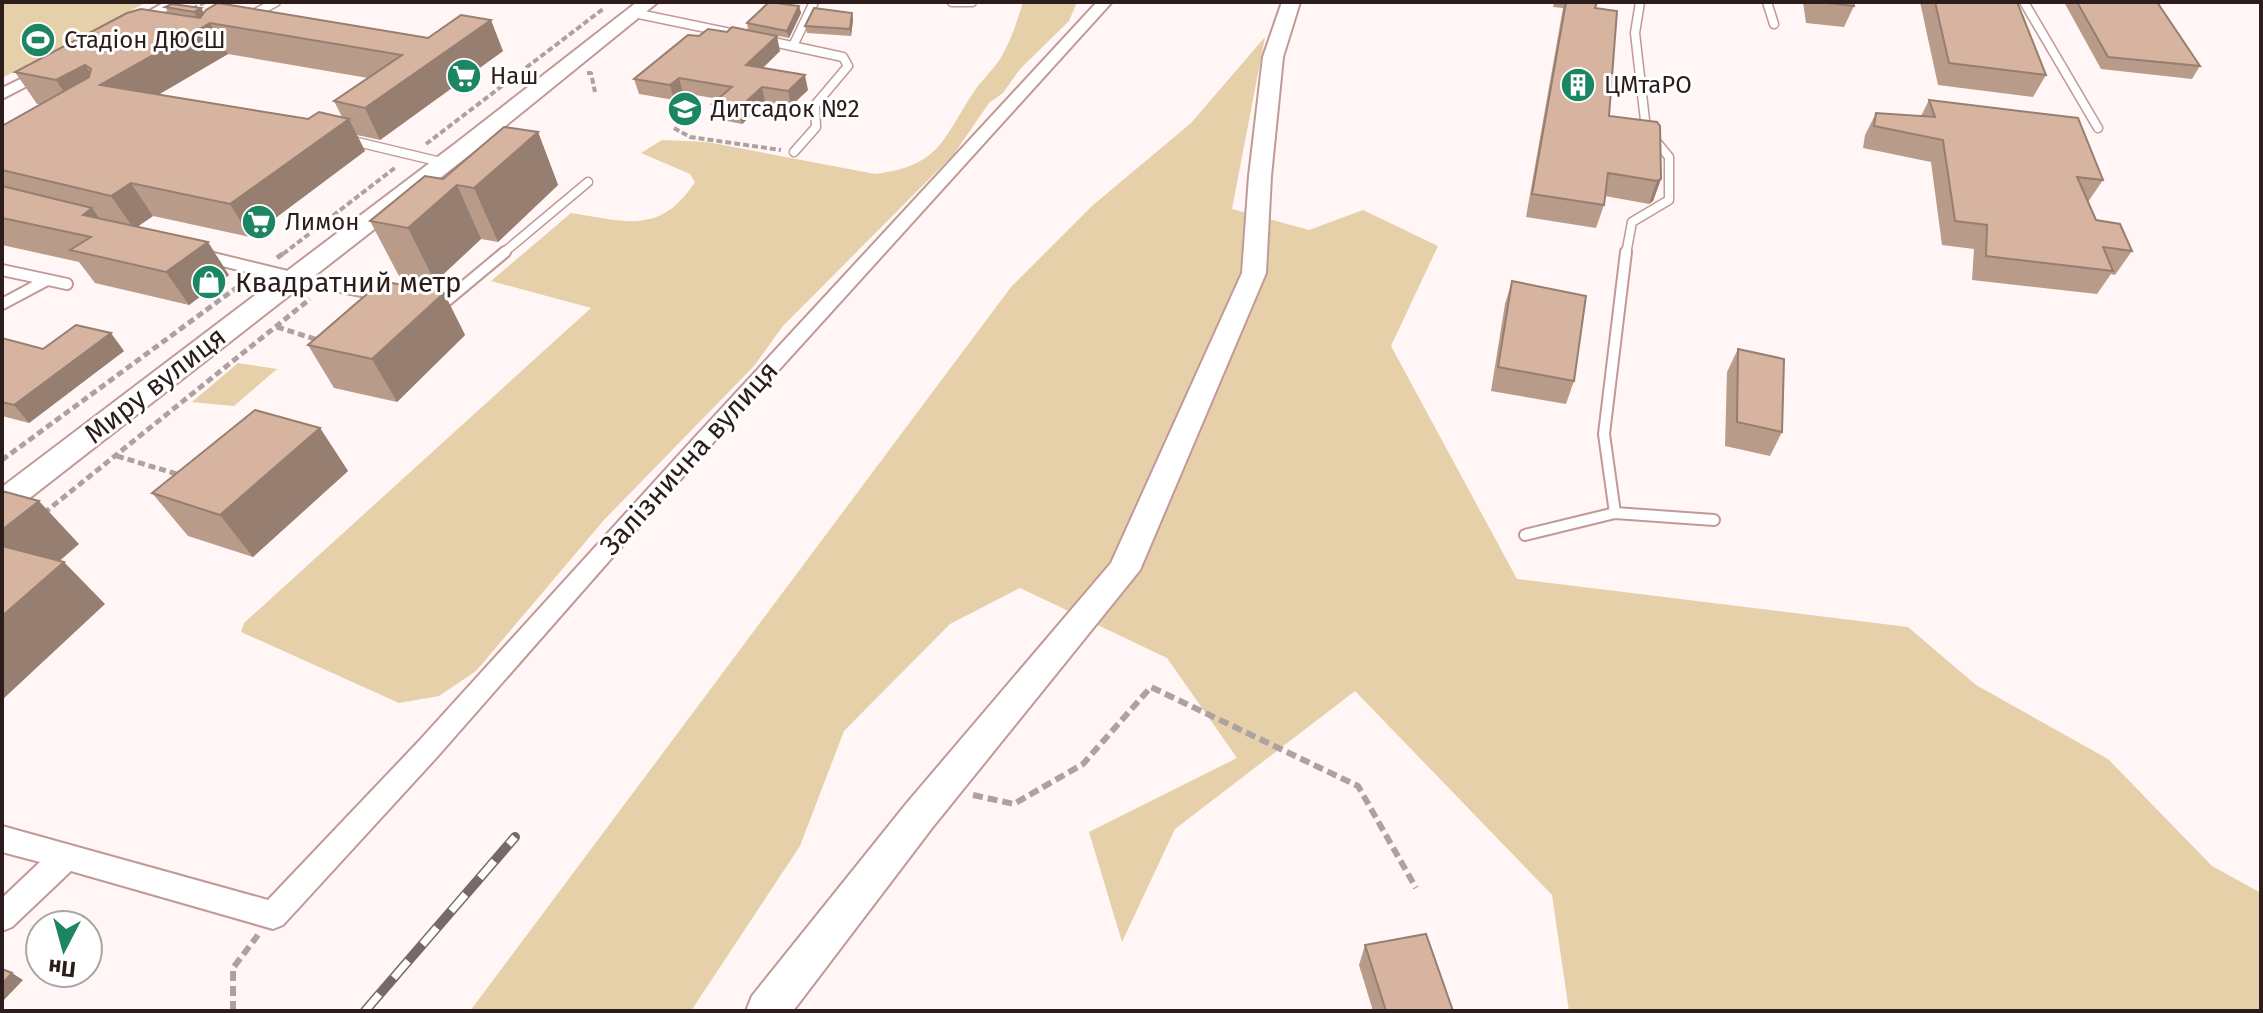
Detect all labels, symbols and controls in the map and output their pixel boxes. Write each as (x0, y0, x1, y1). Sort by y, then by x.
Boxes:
sports icon: Стадіон ДЮСШ (19, 21, 57, 59)
place label: Стадіон ДЮСШ (64, 26, 226, 54)
supermarket icon: Наш (445, 57, 483, 95)
place label: Наш (490, 62, 538, 90)
building icon: ЦМтаРО (1559, 66, 1597, 104)
place label: ЦМтаРО (1604, 71, 1692, 99)
school or university icon: Дитсадок №2 (666, 90, 704, 128)
place label: Дитсадок №2 (710, 95, 860, 123)
supermarket icon: Лимон (240, 203, 278, 241)
place label: Лимон (285, 208, 360, 236)
shop icon: Квадратний метр (190, 263, 228, 301)
place label: Квадратний метр (235, 266, 462, 299)
street label: Миру вулиця (78, 320, 232, 450)
street label: Залізнична вулиця (593, 354, 785, 562)
north arrow (24, 909, 104, 989)
text: Пн (47, 954, 77, 983)

